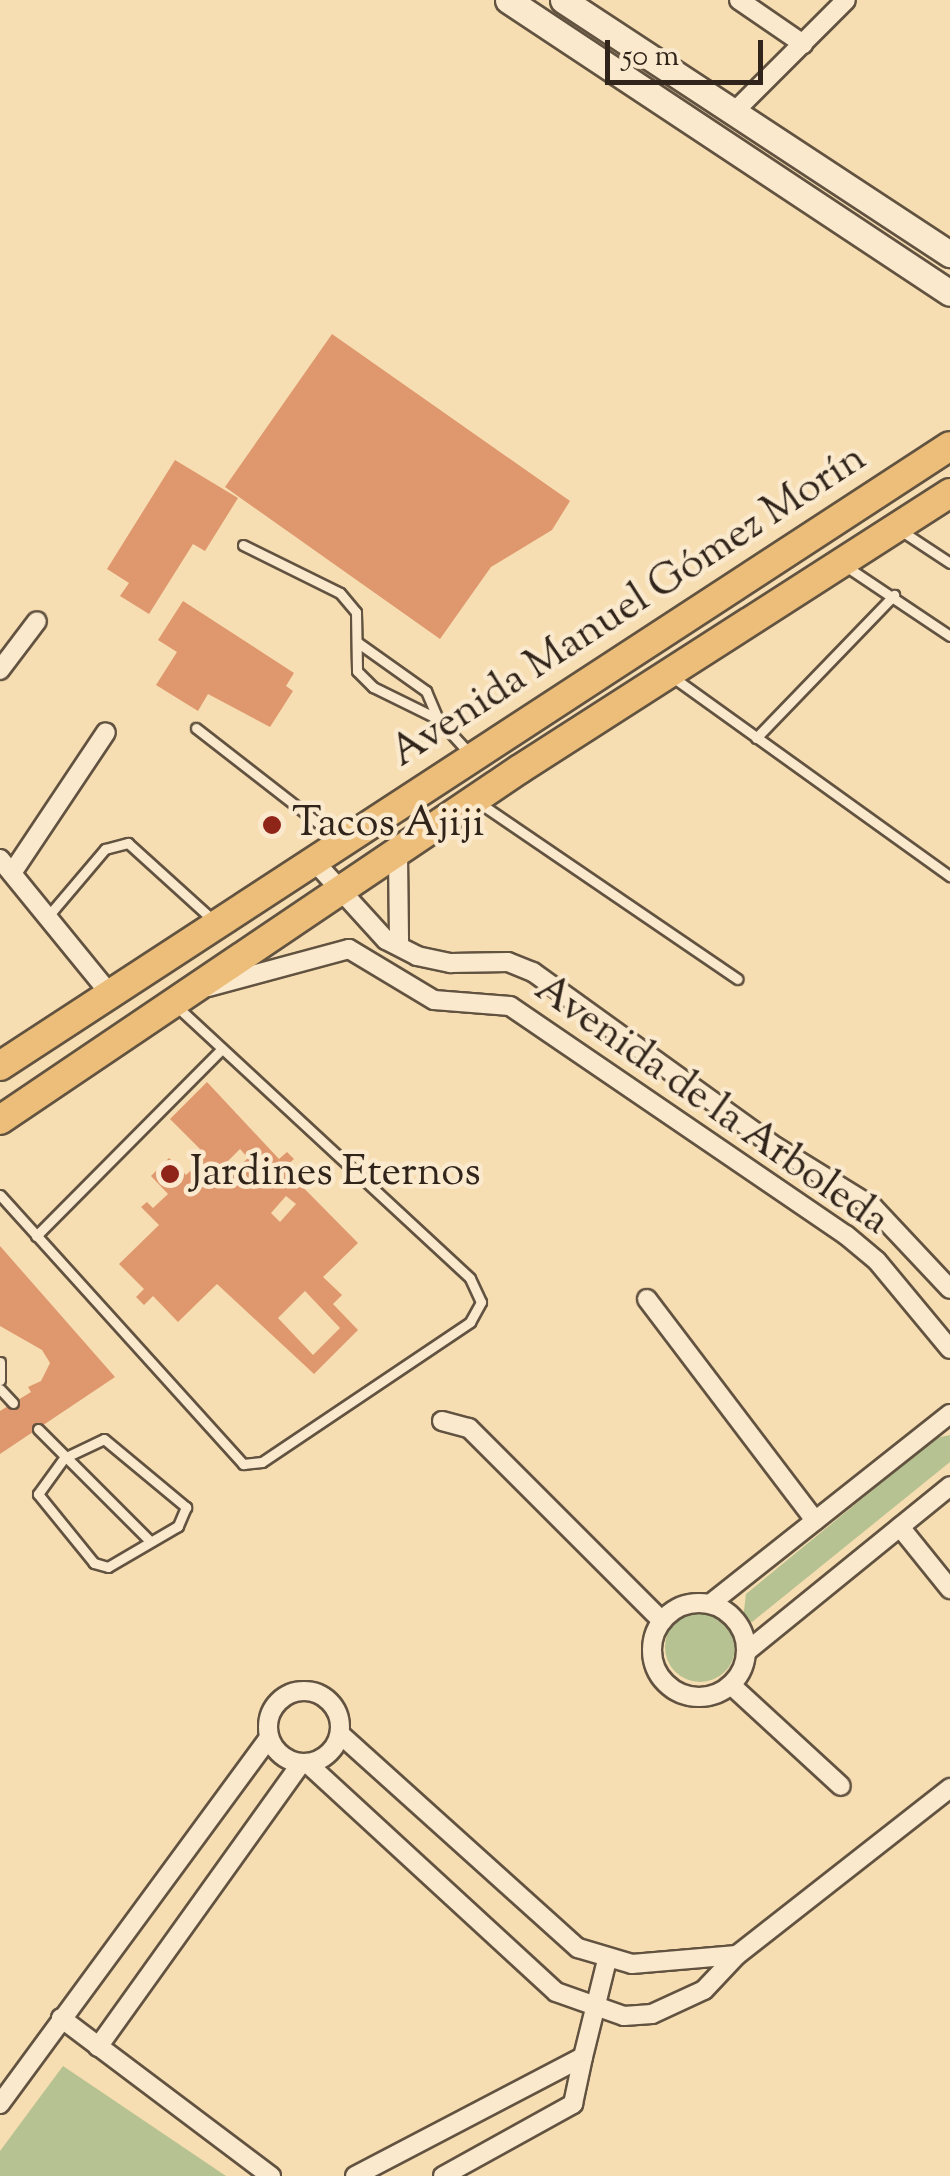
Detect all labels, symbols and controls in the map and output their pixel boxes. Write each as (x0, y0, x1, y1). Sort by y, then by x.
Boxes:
scale bar (610, 20, 768, 82)
text: 50 m (622, 36, 679, 79)
street label: Avenida Manuel Gómez Morín (382, 434, 876, 780)
place label: Tacos Ajiji (292, 800, 485, 850)
marker: Tacos Ajiji (261, 814, 283, 836)
street label: Avenida de la Arboleda (524, 965, 898, 1247)
place label: Jardines Eternos (190, 1149, 481, 1199)
marker: Jardines Eternos (159, 1163, 181, 1185)

